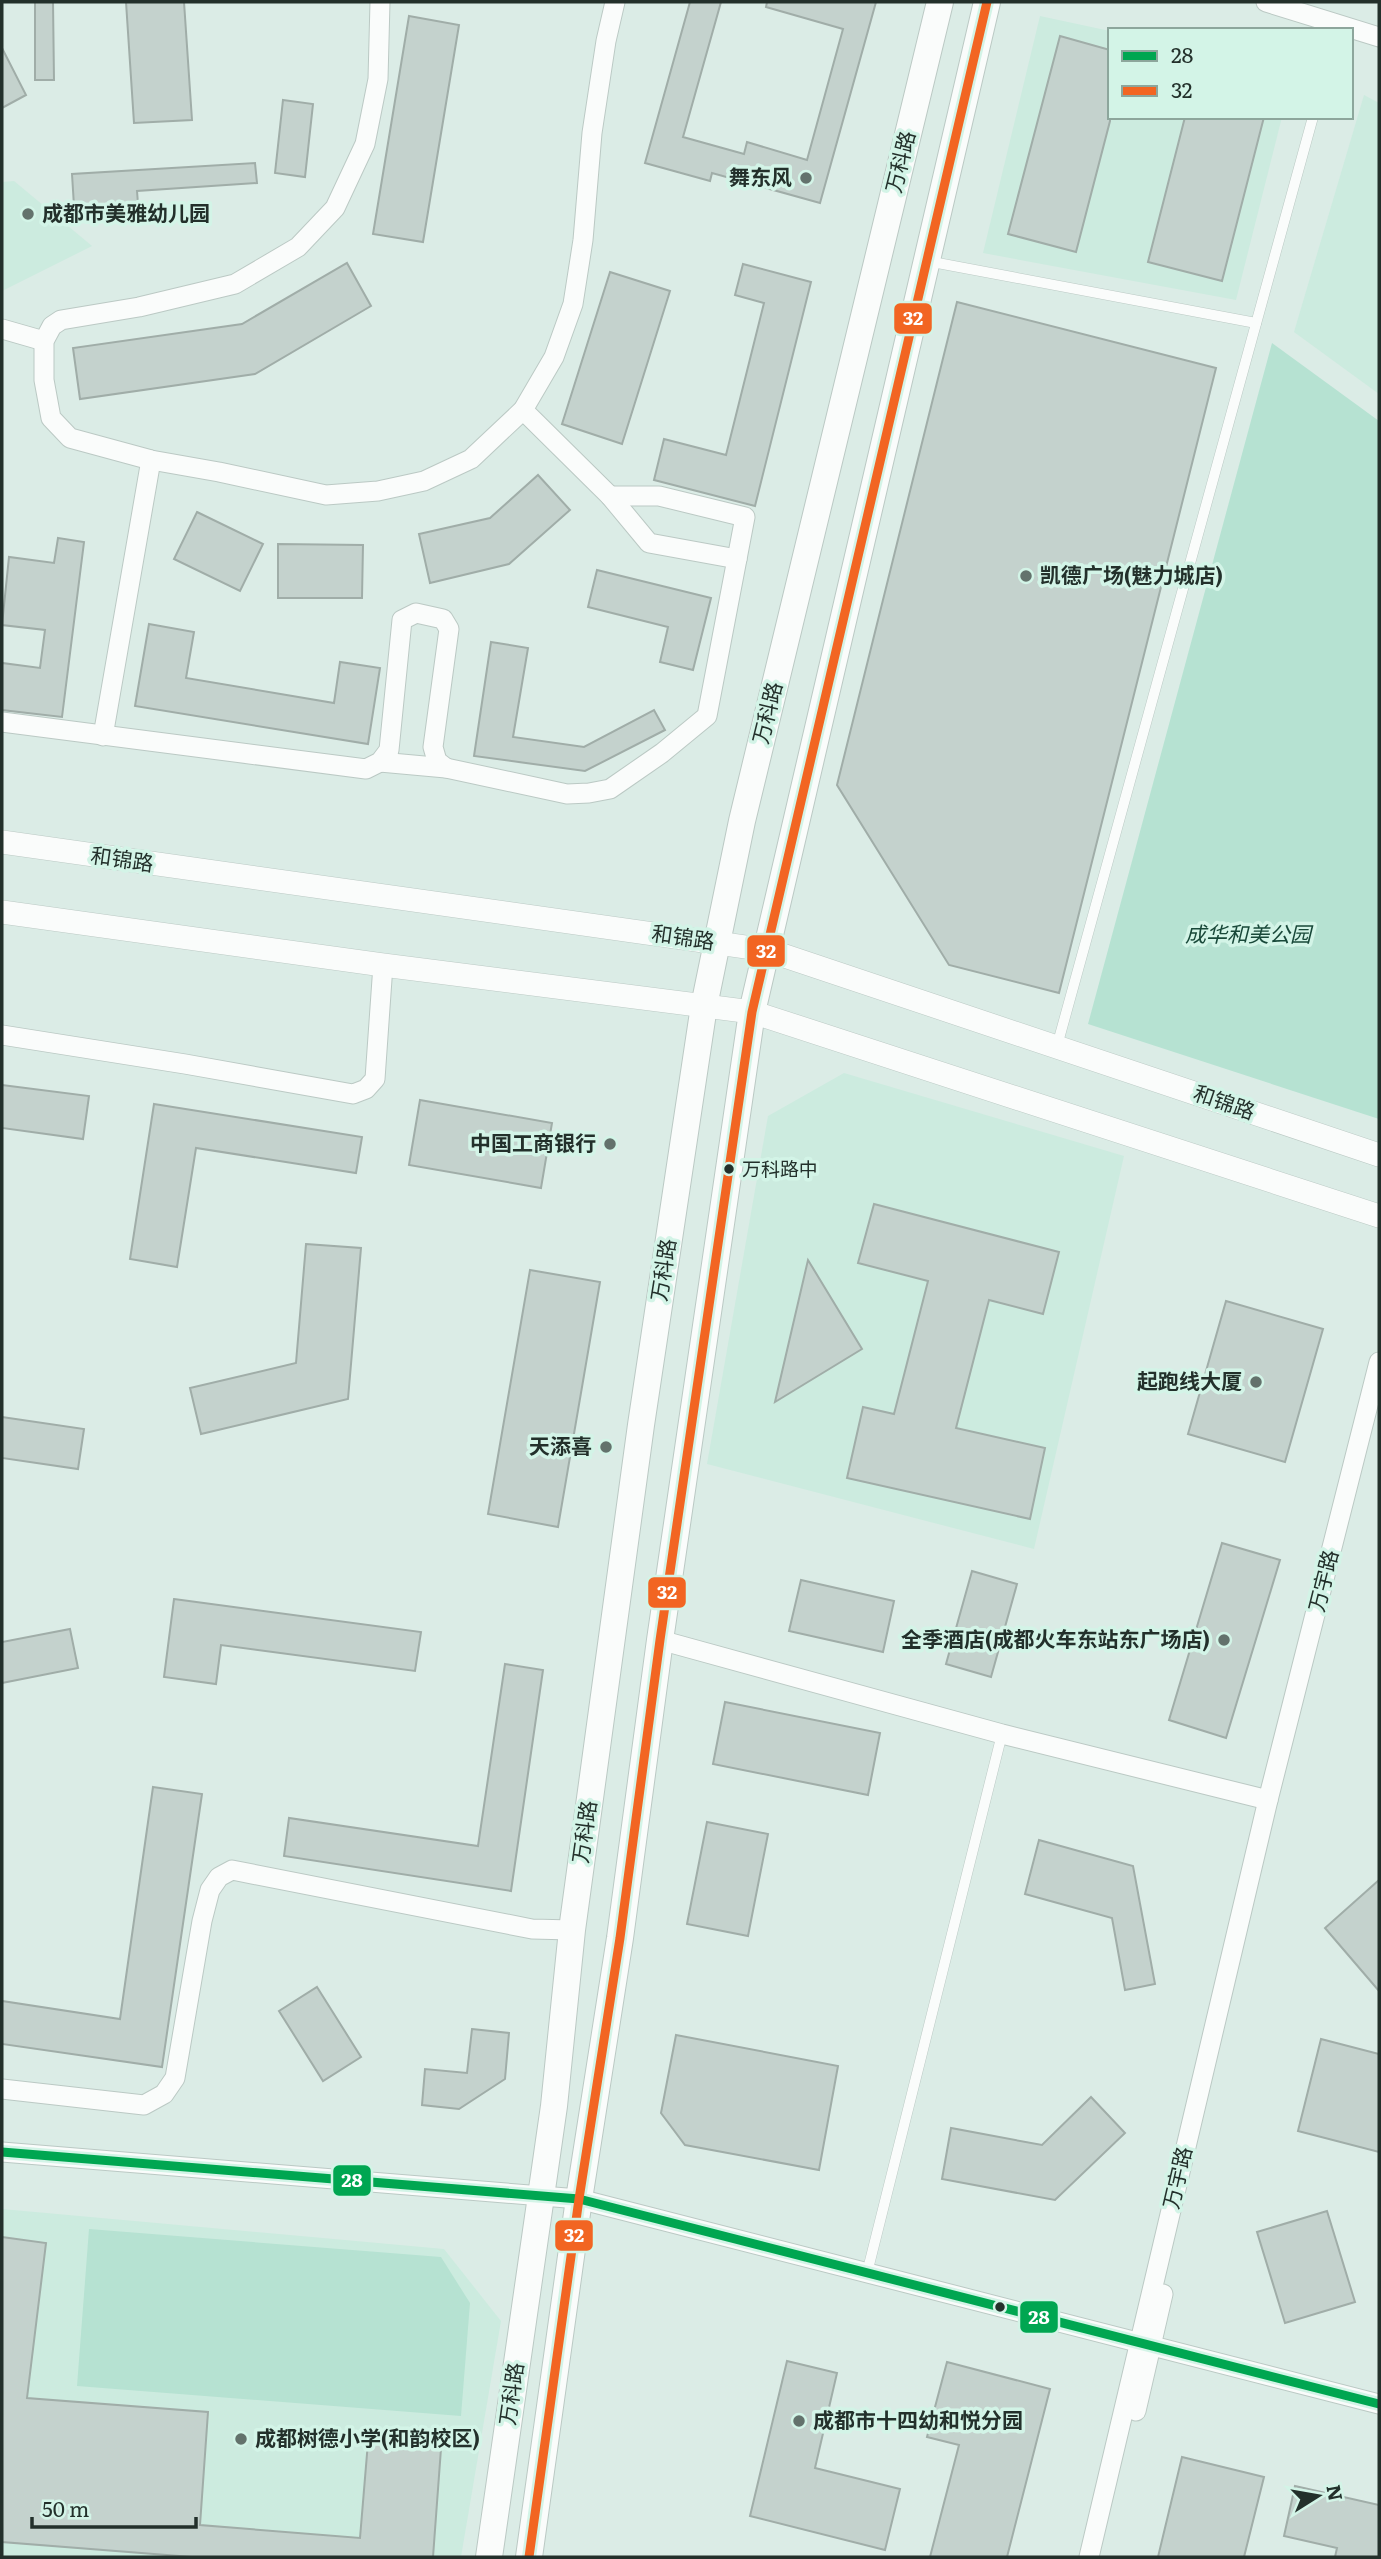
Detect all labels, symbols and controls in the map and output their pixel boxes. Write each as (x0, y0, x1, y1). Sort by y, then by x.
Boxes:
legend (1108, 28, 1353, 119)
text: 28 (1171, 38, 1193, 69)
text: 32 (1171, 73, 1192, 104)
street label: 万科路 (876, 127, 921, 196)
place label: 舞东风 (729, 160, 792, 191)
marker: 舞东风 (798, 170, 814, 186)
place label: 成都市美雅幼儿园 (42, 196, 210, 227)
marker: 成都市美雅幼儿园 (20, 206, 36, 222)
line badge: 32 (893, 302, 933, 335)
text: 32 (903, 303, 923, 331)
place label: 凯德广场(魅力城店) (1040, 558, 1223, 589)
marker: 凯德广场(魅力城店) (1018, 568, 1034, 584)
street label: 万科路 (743, 678, 788, 747)
street label: 和锦路 (89, 838, 156, 877)
street label: 和锦路 (650, 916, 717, 955)
park label: 成华和美公园 (1185, 917, 1314, 948)
line badge: 32 (746, 934, 786, 968)
text: 32 (756, 936, 776, 964)
street label: 和锦路 (1190, 1076, 1260, 1126)
place label: 中国工商银行 (470, 1126, 596, 1157)
marker: 中国工商银行 (602, 1136, 618, 1152)
place label: 万科路中 (742, 1154, 818, 1182)
marker: 万科路中 (722, 1162, 736, 1176)
street label: 万科路 (641, 1236, 682, 1303)
place label: 起跑线大厦 (1137, 1364, 1242, 1395)
marker: 起跑线大厦 (1248, 1374, 1264, 1390)
place label: 天添喜 (529, 1429, 592, 1460)
marker: 天添喜 (598, 1439, 614, 1455)
street label: 万宇路 (1299, 1546, 1344, 1615)
line badge: 32 (647, 1576, 687, 1609)
text: 32 (657, 1577, 677, 1605)
place label: 全季酒店(成都火车东站东广场店) (901, 1622, 1210, 1653)
marker: 全季酒店(成都火车东站东广场店) (1216, 1632, 1232, 1648)
street label: 万科路 (563, 1798, 602, 1865)
street label: 万宇路 (1153, 2143, 1198, 2212)
line badge: 28 (332, 2164, 372, 2197)
text: 28 (341, 2165, 363, 2193)
line badge: 32 (554, 2219, 594, 2252)
text: 32 (564, 2220, 584, 2248)
unlabelled marker (993, 2300, 1007, 2314)
line badge: 28 (1019, 2300, 1059, 2334)
text: 28 (1028, 2302, 1050, 2330)
street label: 万科路 (490, 2360, 529, 2427)
place label: 成都市十四幼和悦分园 (813, 2403, 1023, 2434)
marker: 成都市十四幼和悦分园 (791, 2413, 807, 2429)
place label: 成都树德小学(和韵校区) (255, 2421, 480, 2452)
marker: 成都树德小学(和韵校区) (233, 2431, 249, 2447)
north arrow (1283, 2461, 1353, 2531)
text: N (1320, 2482, 1351, 2503)
scale bar (32, 2486, 196, 2530)
text: 50 m (42, 2492, 89, 2523)

